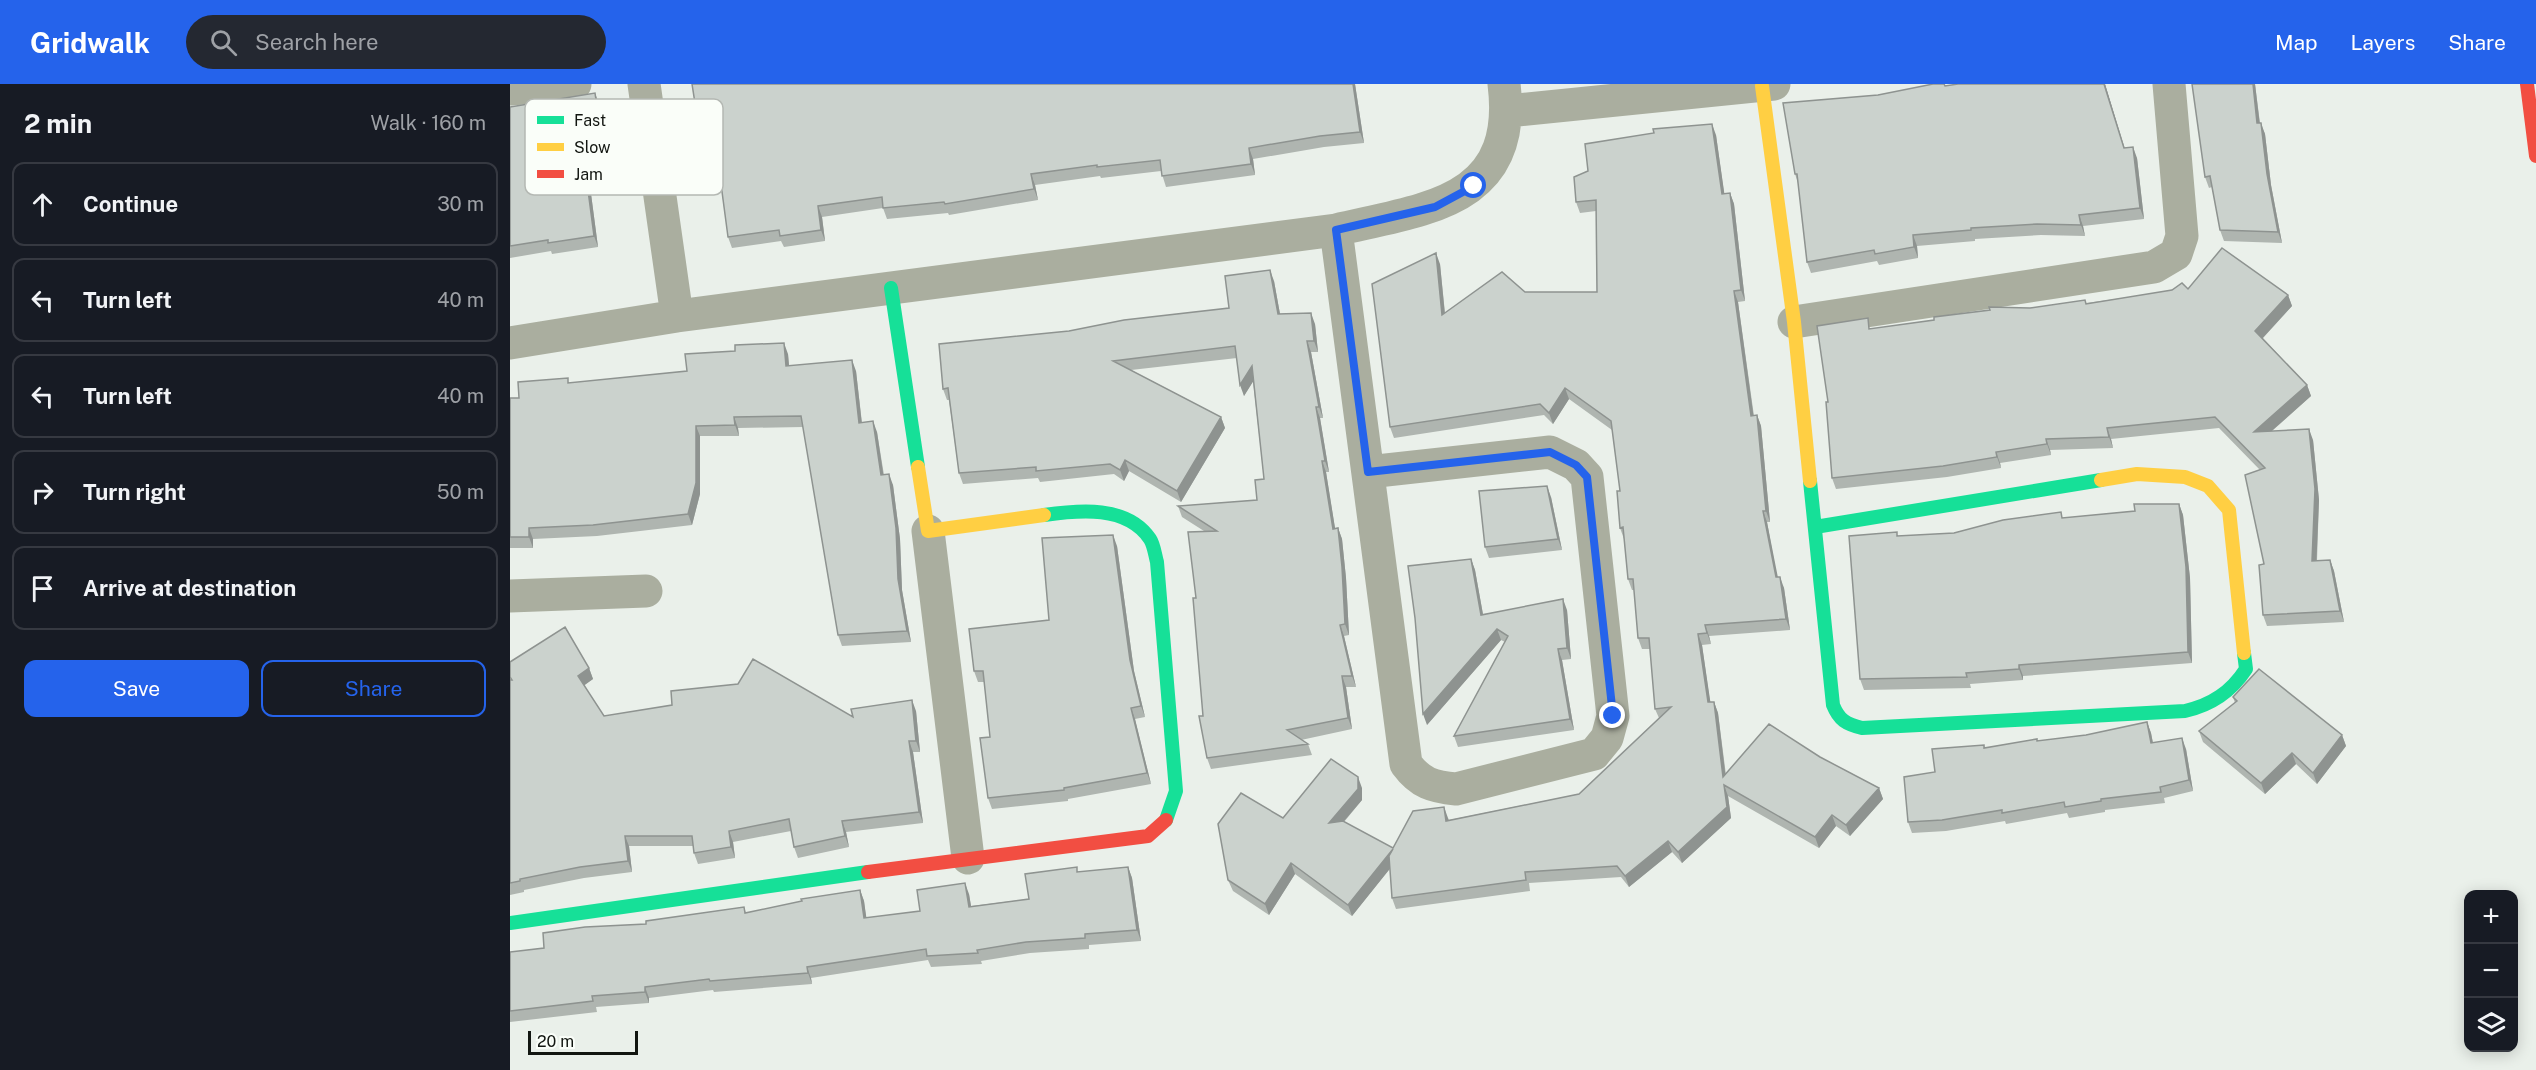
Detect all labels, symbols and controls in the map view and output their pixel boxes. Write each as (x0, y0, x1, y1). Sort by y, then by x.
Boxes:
search box (186, 15, 606, 69)
text: Gridwalk (30, 26, 150, 59)
icon: search (207, 26, 240, 59)
text: Search here (255, 29, 379, 55)
text: Map (2275, 30, 2318, 55)
text: Layers (2351, 30, 2415, 55)
text: Share (2448, 30, 2506, 55)
legend (525, 99, 723, 195)
text: 2 min (24, 108, 92, 139)
text: Walk · 160 m (371, 111, 486, 135)
text: Fast (574, 111, 606, 130)
text: Slow (574, 138, 611, 157)
text: Jam (574, 165, 603, 184)
route start (1460, 172, 1486, 198)
icon: ahead (26, 188, 59, 221)
text: Continue (83, 191, 178, 217)
text: 30 m (437, 192, 484, 216)
icon: left (26, 284, 59, 317)
text: Turn left (83, 287, 172, 313)
text: 40 m (437, 288, 484, 312)
icon: left (26, 380, 59, 413)
text: Turn left (83, 383, 172, 409)
text: 40 m (437, 384, 484, 408)
icon: right (26, 476, 59, 509)
text: Turn right (83, 479, 186, 505)
text: 50 m (437, 480, 484, 504)
icon: arrive (26, 572, 59, 605)
text: Arrive at destination (83, 575, 296, 601)
button: Save (24, 660, 249, 717)
button: Share (261, 660, 486, 717)
route end (1599, 702, 1625, 728)
map controls (2464, 890, 2518, 1052)
button: + (2464, 890, 2518, 944)
button: − (2464, 944, 2518, 998)
button: layers (2464, 998, 2518, 1052)
scale bar (528, 1028, 638, 1056)
text: 20 m (537, 1032, 574, 1051)

